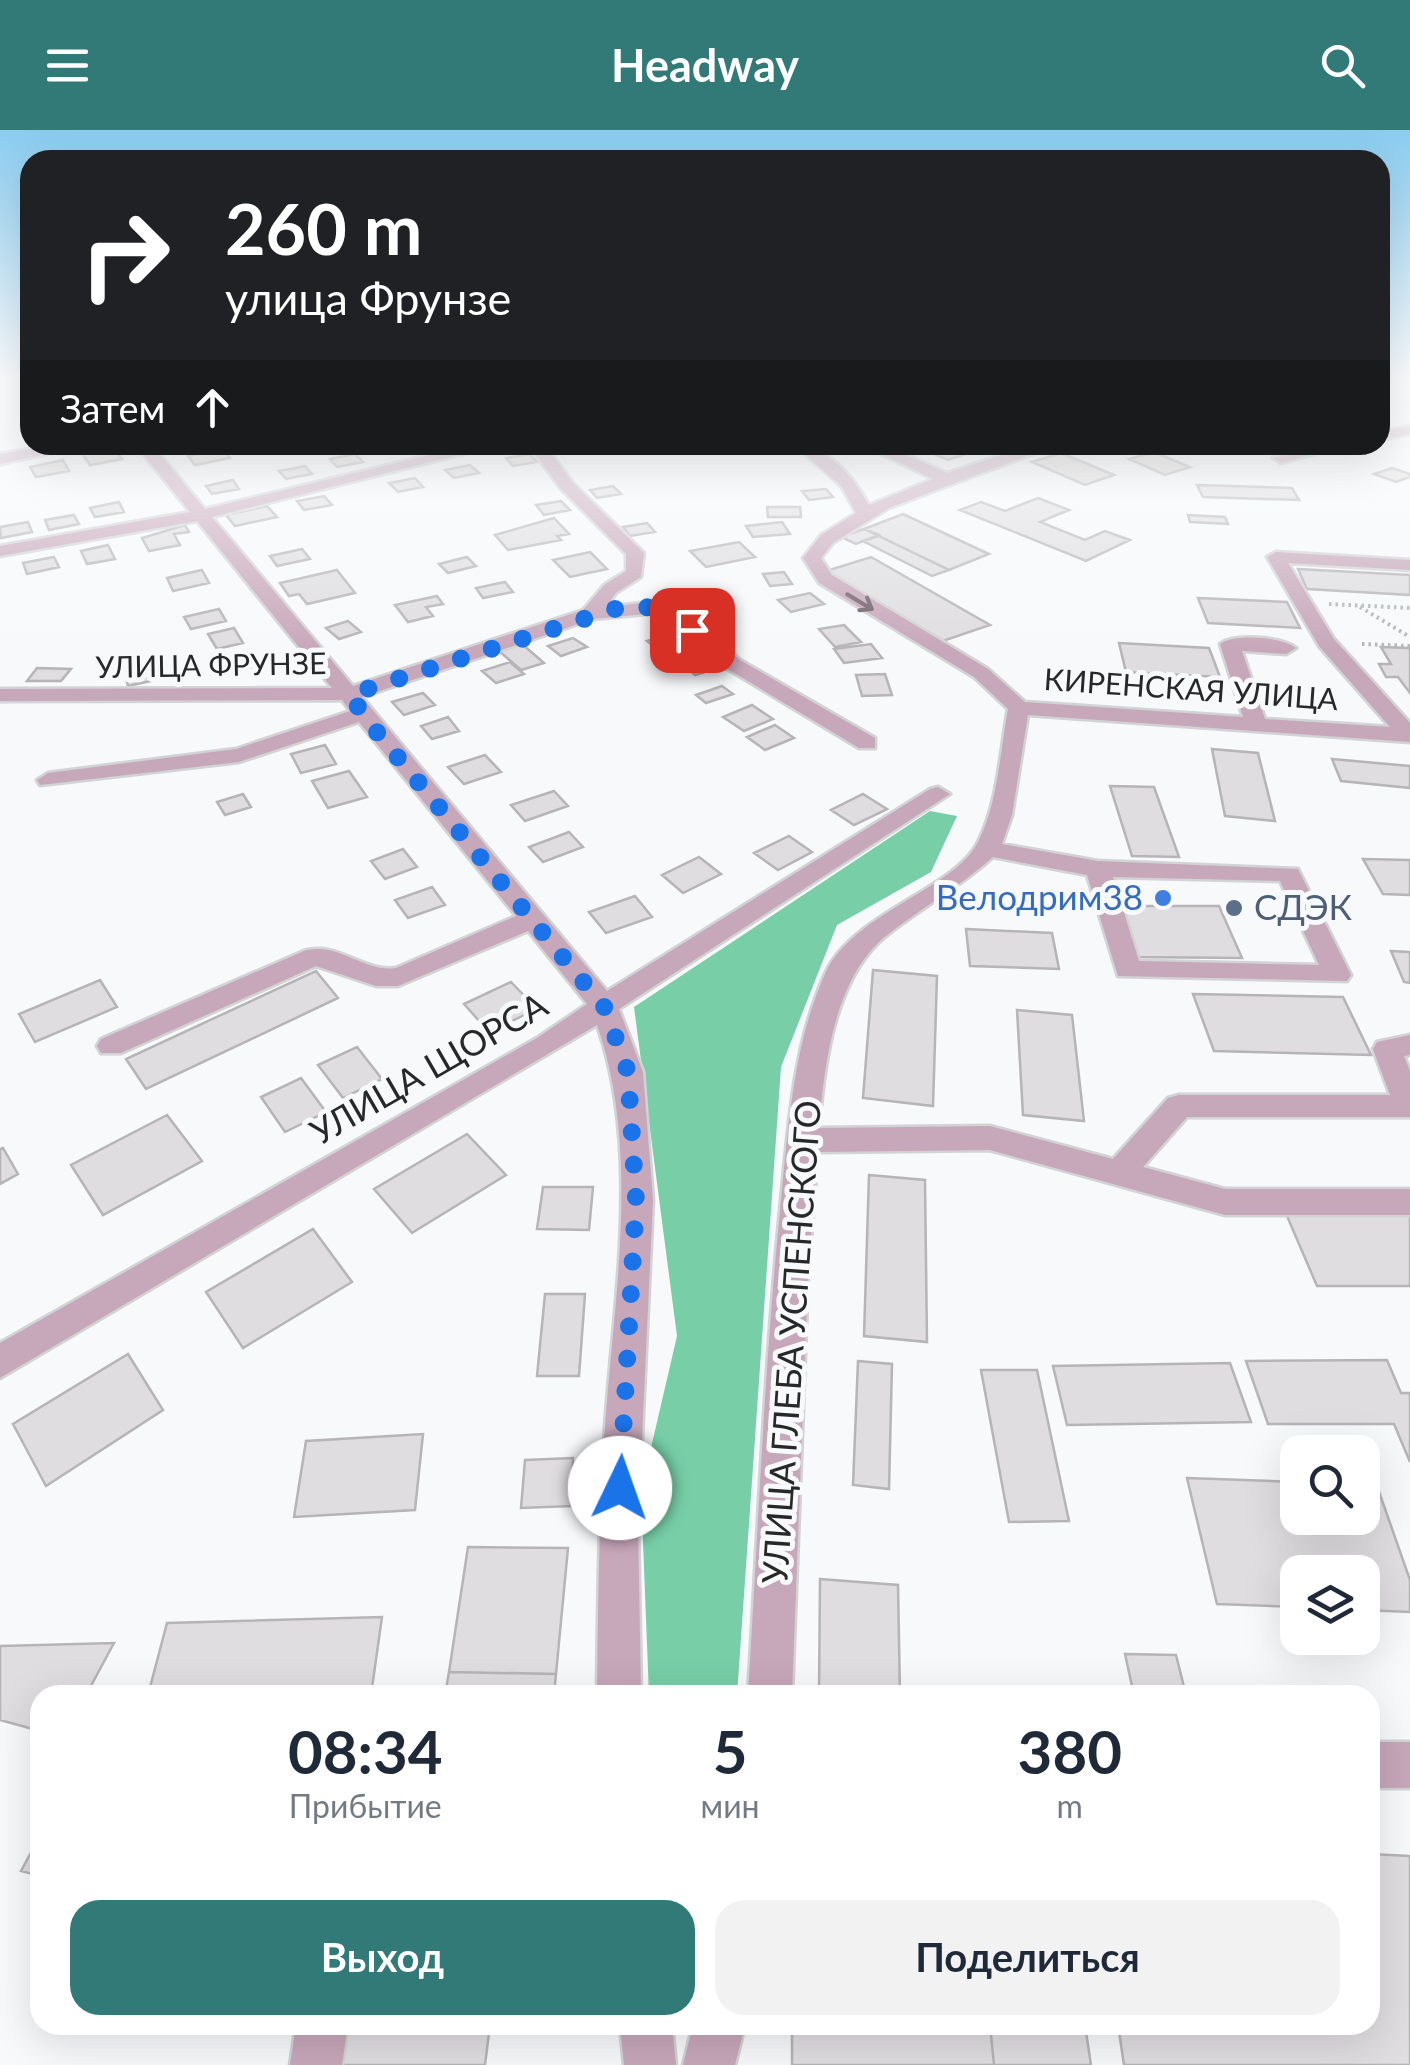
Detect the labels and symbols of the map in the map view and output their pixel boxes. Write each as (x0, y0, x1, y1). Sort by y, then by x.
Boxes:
pin (650, 588, 735, 673)
one-way arrow (845, 591, 874, 612)
street label: УЛИЦА ФРУНЗЕ (95, 644, 327, 684)
street label: КИРЕНСКАЯ УЛИЦА (1043, 660, 1340, 716)
place label: Велодрим38 (936, 875, 1143, 917)
place label: СДЭК (1254, 885, 1353, 927)
marker: Велодрим38 (1152, 887, 1174, 909)
marker: СДЭК (1223, 897, 1245, 919)
street label: УЛИЦА ЩОРСА (302, 982, 554, 1152)
street label: УЛИЦА ГЛЕБА УСПЕНСКОГО (752, 1099, 828, 1585)
position arrow (568, 1436, 672, 1540)

